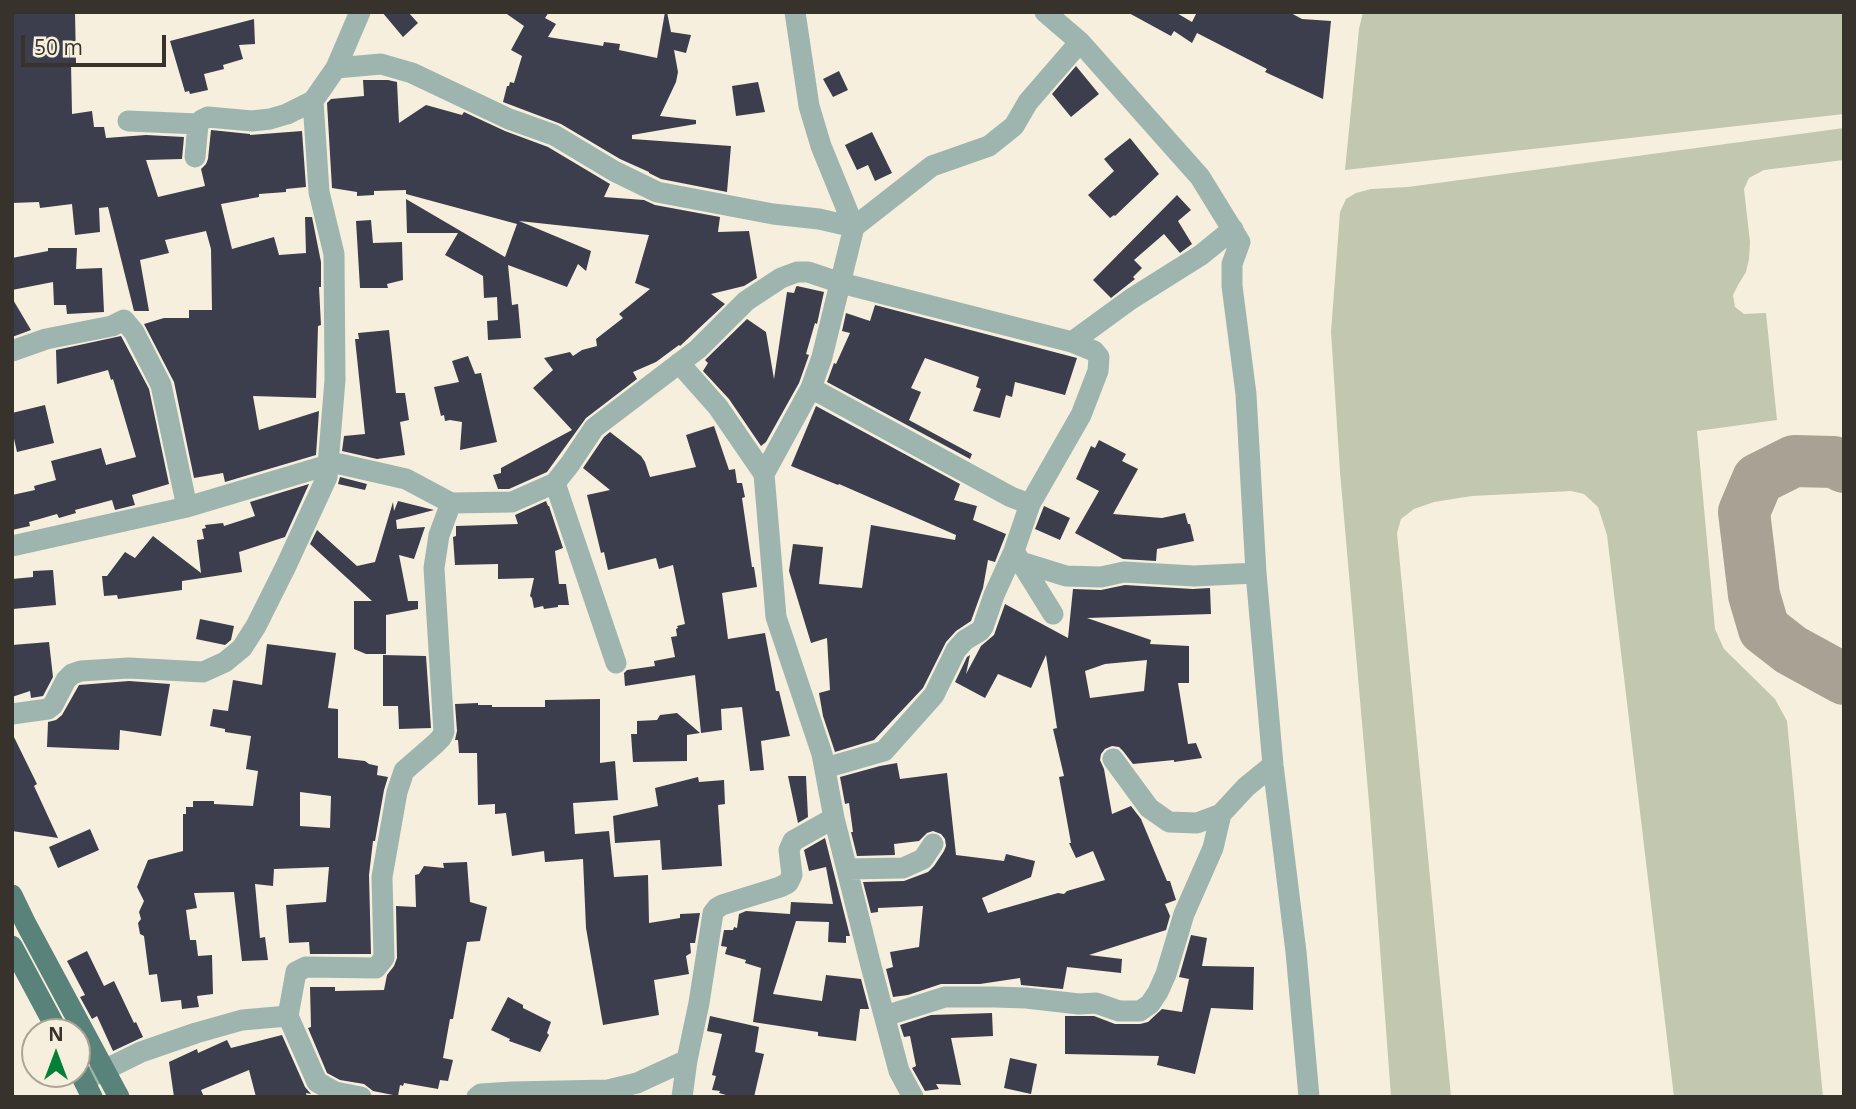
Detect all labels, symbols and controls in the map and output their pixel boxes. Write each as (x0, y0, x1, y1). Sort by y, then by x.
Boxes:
scale bar (24, 21, 170, 65)
text: 50 m (34, 33, 83, 61)
north arrow (21, 1018, 91, 1088)
text: N (48, 1021, 64, 1047)

